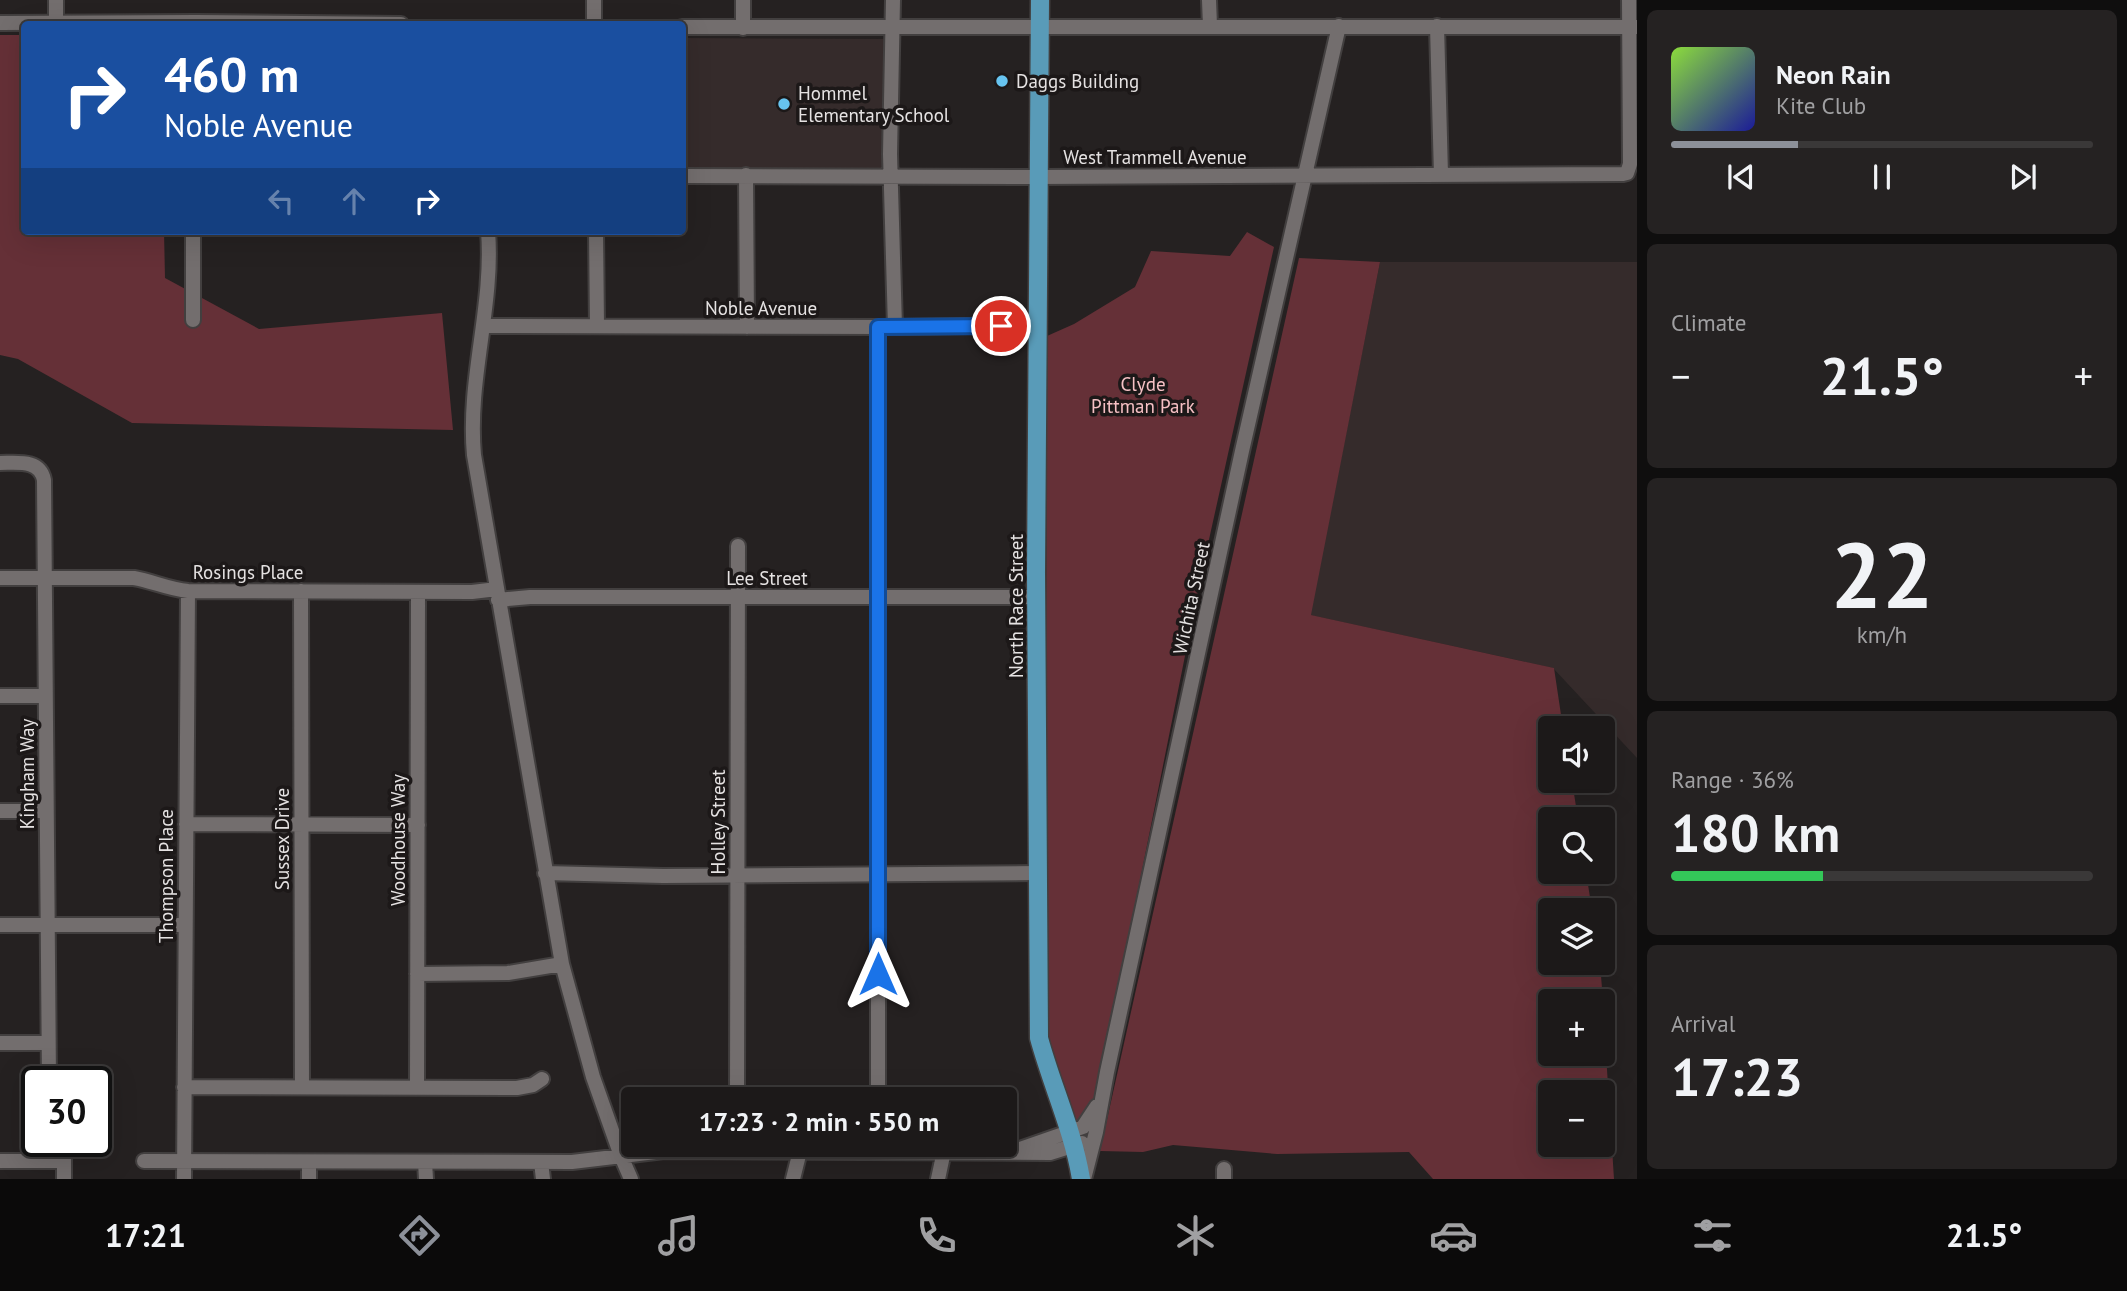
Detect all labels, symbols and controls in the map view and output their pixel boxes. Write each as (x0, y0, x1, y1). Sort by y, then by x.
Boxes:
text: 460 m (164, 42, 299, 106)
icon: right (49, 49, 140, 140)
text: Neon Rain (1776, 58, 1891, 91)
place label: Daggs Building (1016, 69, 1139, 93)
marker: Daggs Building (994, 73, 1010, 89)
place label: Hommel Elementary School (798, 81, 950, 127)
text: Kite Club (1776, 91, 1866, 120)
marker: Hommel Elementary School (776, 96, 792, 112)
text: Noble Avenue (164, 104, 353, 146)
street label: West Trammell Avenue (1063, 145, 1247, 169)
icon: previous (1722, 158, 1760, 196)
icon: pause (1863, 158, 1901, 196)
icon: next (2004, 158, 2042, 196)
icon: left (262, 182, 300, 220)
icon: ahead (335, 182, 373, 220)
icon: right (408, 182, 446, 220)
street label: Noble Avenue (705, 296, 817, 320)
pin (971, 296, 1031, 356)
icon: arrive (982, 307, 1020, 345)
text: Climate (1671, 308, 1746, 337)
text: 21.5° (1820, 342, 1944, 409)
text: − (1671, 351, 1690, 400)
text: + (2074, 351, 2093, 400)
park label: Clyde Pittman Park (1091, 372, 1195, 418)
text: 22 (1830, 515, 1934, 633)
street label: North Race Street (1004, 534, 1028, 678)
street label: Wichita Street (1167, 539, 1215, 656)
street label: Rosings Place (193, 560, 303, 584)
street label: Lee Street (726, 566, 808, 590)
text: km/h (1857, 620, 1907, 649)
map controls (1538, 716, 1615, 1157)
button: sound (1538, 716, 1615, 793)
street label: Kingham Way (15, 719, 39, 829)
text: Range · 36% (1671, 765, 1794, 794)
street label: Holley Street (706, 769, 730, 875)
street label: Woodhouse Way (386, 774, 410, 906)
street label: Sussex Drive (270, 788, 294, 890)
text: 180 km (1671, 799, 1840, 866)
button: search (1538, 807, 1615, 884)
street label: Thompson Place (154, 809, 178, 943)
button: layers (1538, 898, 1615, 975)
position arrow (841, 937, 915, 1011)
button: + (1538, 989, 1615, 1066)
text: Arrival (1671, 1009, 1735, 1038)
text: 17:23 (1671, 1043, 1803, 1110)
speed limit sign: 30 (21, 1066, 112, 1157)
button: − (1538, 1080, 1615, 1157)
text: 17:23 · 2 min · 550 m (699, 1105, 939, 1138)
icon: directions (395, 1211, 444, 1260)
icon: music (654, 1211, 703, 1260)
icon: phone (912, 1211, 961, 1260)
icon: climate (1171, 1211, 1220, 1260)
icon: car (1429, 1211, 1478, 1260)
icon: filters (1688, 1211, 1737, 1260)
text: 17:21 (105, 1214, 186, 1256)
text: 21.5° (1946, 1214, 2022, 1256)

